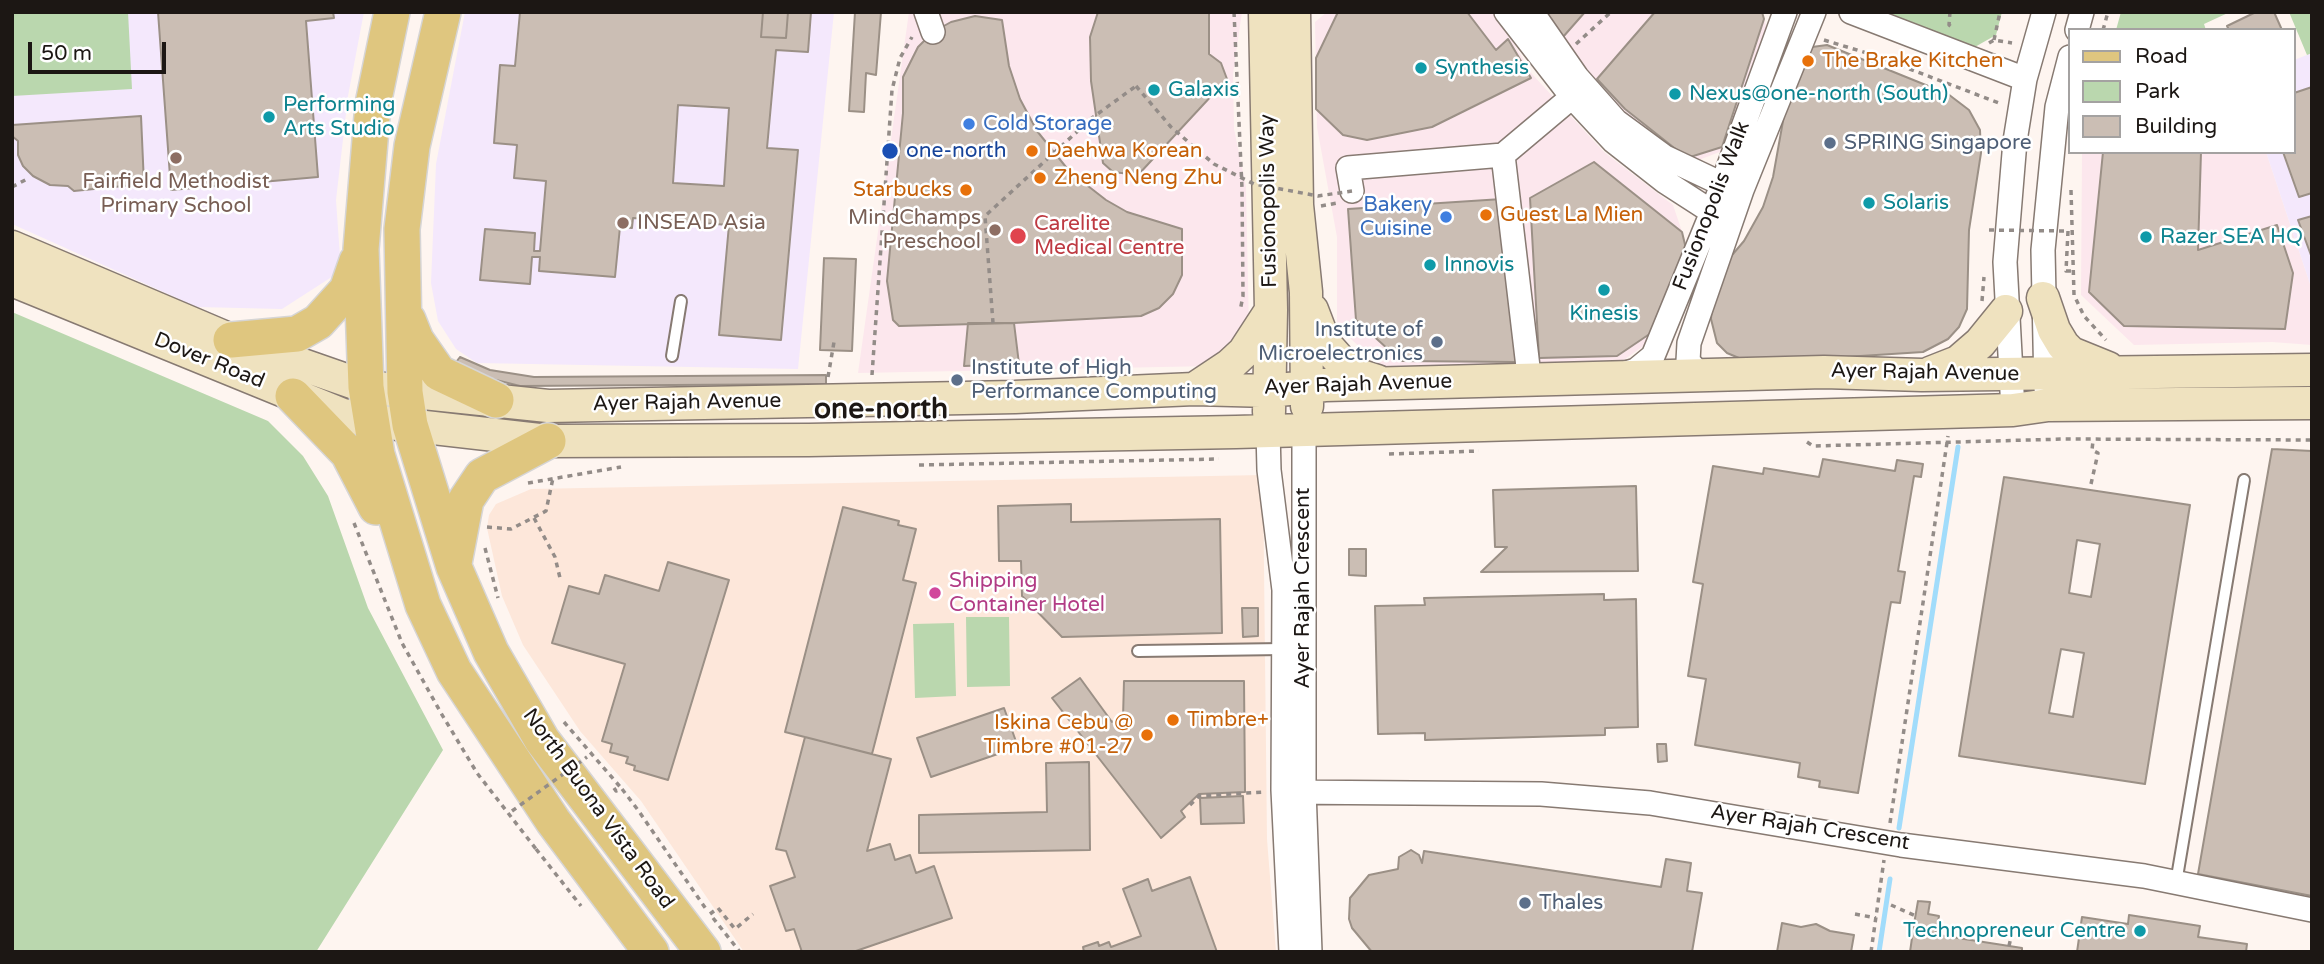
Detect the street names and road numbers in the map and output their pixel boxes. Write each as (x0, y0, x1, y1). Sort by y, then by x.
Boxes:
street label: Fusionopolis Way (1255, 114, 1283, 288)
street label: Fusionopolis Walk (1668, 118, 1756, 294)
street label: Dover Road (150, 327, 268, 395)
street label: Ayer Rajah Avenue (1830, 359, 2020, 387)
street label: Ayer Rajah Avenue (1263, 369, 1453, 401)
street label: Ayer Rajah Avenue (592, 389, 782, 417)
street label: Ayer Rajah Crescent (1290, 487, 1316, 689)
street label: North Buona Vista Road (517, 704, 679, 914)
street label: Ayer Rajah Crescent (1709, 800, 1911, 856)

